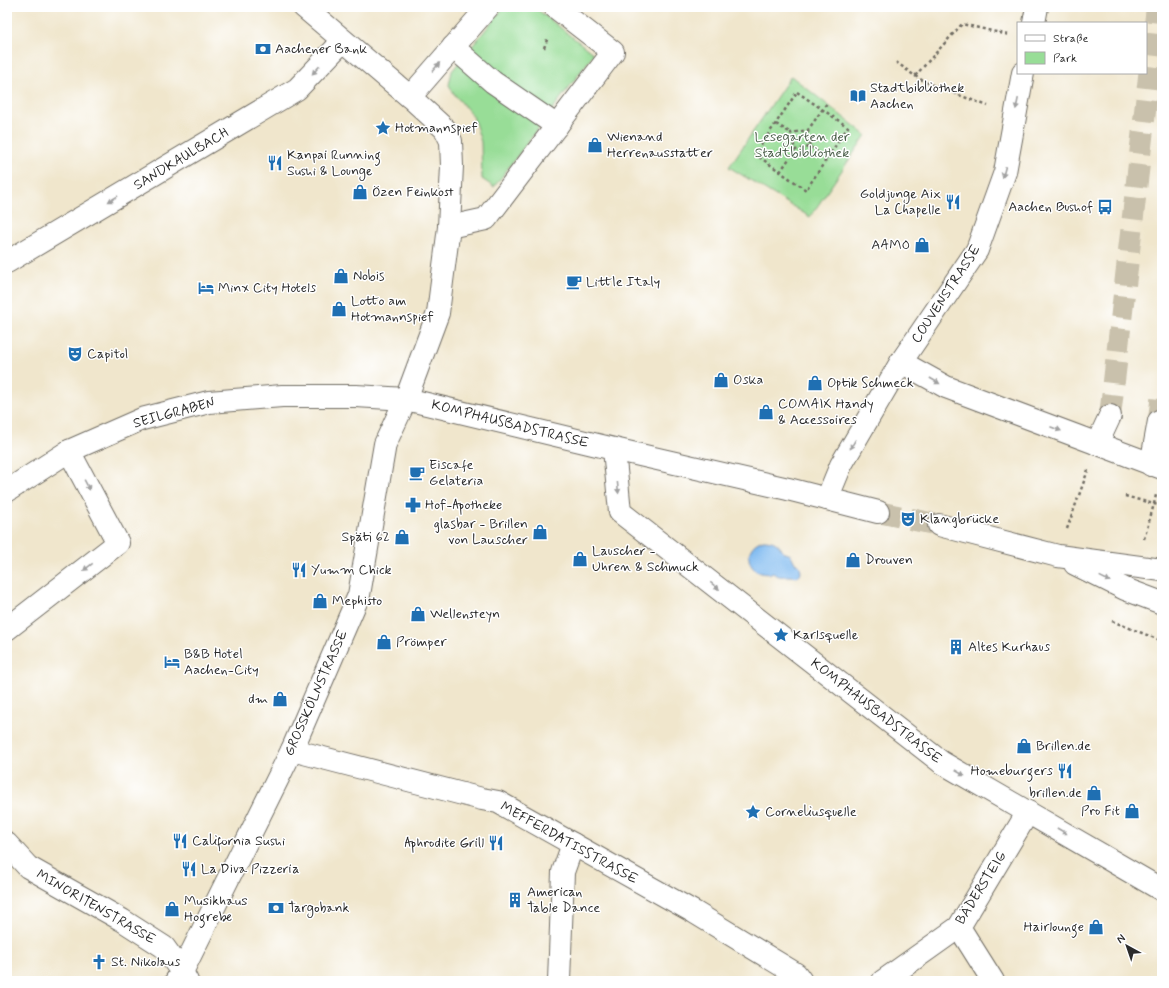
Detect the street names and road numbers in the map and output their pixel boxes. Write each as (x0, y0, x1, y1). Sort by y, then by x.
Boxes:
street label: SANDKAULBACH (130, 123, 232, 194)
street label: COUVENSTRASSE (907, 241, 985, 347)
street label: SEILGRABEN (131, 393, 217, 433)
street label: KOMPHAUSBADSTRASSE (429, 396, 591, 452)
street label: GROSSKÖLNSTRASSE (280, 627, 352, 759)
street label: KOMPHAUSBADSTRASSE (807, 654, 945, 768)
street label: MEFFERDATISSTRASSE (497, 798, 641, 888)
street label: BÄDERSTEIG (951, 848, 1011, 928)
street label: MINORITENSTRASSE (33, 865, 159, 949)

